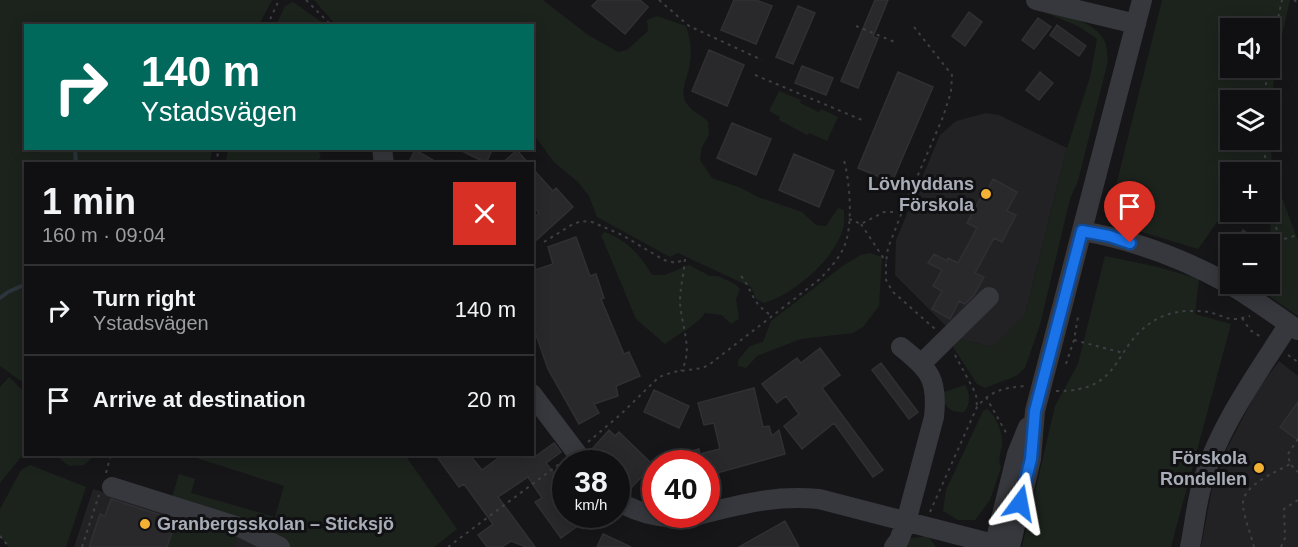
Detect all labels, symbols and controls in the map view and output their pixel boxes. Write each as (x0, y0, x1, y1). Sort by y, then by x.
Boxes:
map controls (1220, 18, 1280, 294)
button: sound (1220, 18, 1280, 78)
icon: right (42, 48, 120, 126)
text: 140 m (141, 48, 260, 95)
button: layers (1220, 90, 1280, 150)
text: Ystadsvägen (141, 97, 297, 127)
button: + (1220, 162, 1280, 222)
place label: Lövhyddans Förskola (868, 174, 975, 215)
text: 1 min (42, 181, 136, 222)
pin (1104, 181, 1155, 243)
button: close (453, 182, 516, 245)
marker: Lövhyddans Förskola (979, 187, 993, 201)
icon: arrive (1113, 190, 1146, 223)
text: 160 m · 09:04 (42, 224, 165, 246)
button: − (1220, 234, 1280, 294)
text: Turn right (93, 286, 195, 311)
icon: right (42, 294, 75, 327)
text: 140 m (455, 297, 516, 322)
text: Ystadsvägen (93, 312, 209, 334)
icon: arrive (42, 384, 75, 417)
text: Arrive at destination (93, 387, 306, 412)
text: 20 m (467, 387, 516, 412)
place label: Förskola Rondellen (1160, 448, 1248, 489)
speed limit sign: 40 (642, 450, 720, 528)
marker: Förskola Rondellen (1252, 461, 1266, 475)
text: 38 (574, 465, 608, 498)
position arrow (988, 471, 1052, 535)
text: km/h (575, 496, 607, 513)
place label: Granbergsskolan – Sticksjö (157, 514, 394, 534)
marker: Granbergsskolan – Sticksjö (138, 517, 152, 531)

